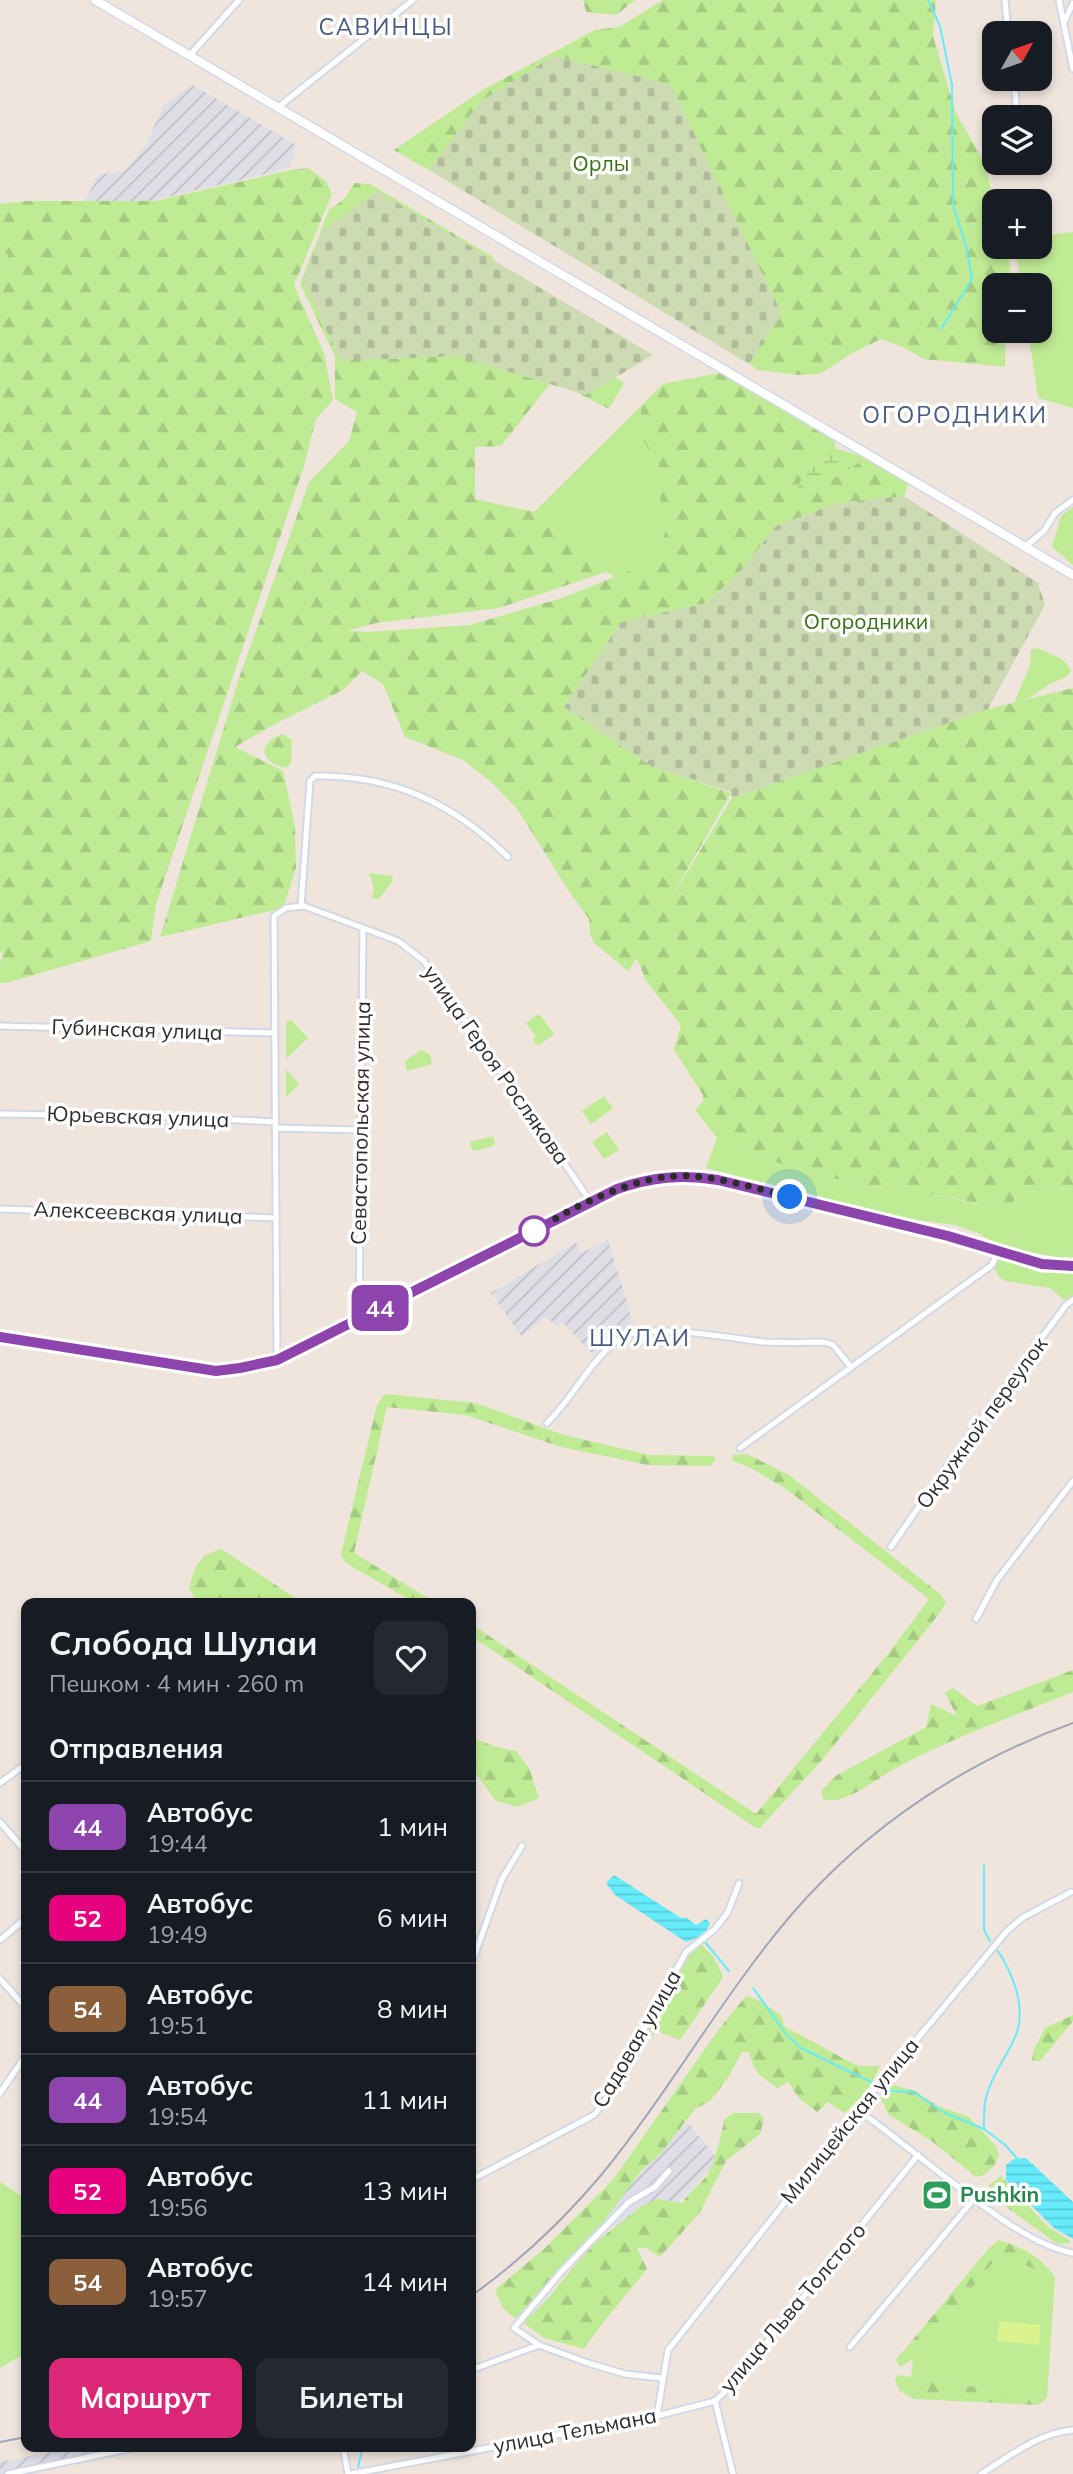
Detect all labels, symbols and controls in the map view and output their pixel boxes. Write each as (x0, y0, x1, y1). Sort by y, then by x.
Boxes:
district label: САВИНЦЫ (318, 12, 454, 41)
north arrow (982, 21, 1052, 91)
map controls (982, 21, 1052, 343)
button: layers (982, 105, 1052, 175)
park label: Орлы (573, 150, 629, 176)
button: + (982, 189, 1052, 259)
button: − (982, 273, 1052, 343)
district label: ОГОРОДНИКИ (862, 400, 1048, 429)
park label: Огородники (804, 608, 928, 634)
street label: улица Героя Рослякова (418, 960, 576, 1169)
street label: Севастопольская улица (345, 1001, 375, 1245)
street label: Губинская улица (51, 1013, 223, 1045)
street label: Юрьевская улица (46, 1100, 230, 1132)
your location (772, 1179, 807, 1214)
street label: Алексеевская улица (33, 1195, 243, 1229)
unlabelled marker (519, 1216, 549, 1246)
line badge: 44 (348, 1285, 412, 1331)
text: 44 (366, 1293, 394, 1323)
district label: ШУЛАИ (589, 1323, 691, 1352)
street label: Окружной переулок (910, 1331, 1053, 1513)
button: heart (374, 1621, 448, 1695)
text: Слобода Шулаи (49, 1622, 318, 1663)
text: Пешком · 4 мин · 260 m (49, 1669, 304, 1698)
text: Отправления (49, 1732, 223, 1765)
text: Автобус (147, 1796, 253, 1829)
text: 1 мин (377, 1810, 448, 1843)
text: 44 (73, 1812, 102, 1842)
text: 19:44 (147, 1829, 207, 1858)
text: Автобус (147, 1887, 253, 1920)
text: 6 мин (377, 1901, 448, 1934)
text: 52 (73, 1903, 102, 1933)
text: 19:49 (147, 1920, 207, 1949)
street label: Садовая улица (586, 1965, 686, 2112)
text: Автобус (147, 1978, 253, 2011)
text: 8 мин (377, 1992, 448, 2025)
text: 54 (73, 1994, 102, 2024)
text: 19:51 (147, 2011, 207, 2040)
street label: Милицейская улица (775, 2032, 924, 2208)
text: Автобус (147, 2069, 253, 2102)
text: 11 мин (361, 2083, 448, 2116)
text: 44 (73, 2085, 102, 2115)
text: 19:54 (147, 2102, 207, 2131)
text: Автобус (147, 2160, 253, 2193)
text: 13 мин (361, 2174, 448, 2207)
text: 52 (73, 2176, 102, 2206)
sports icon: Pushkin (920, 2178, 954, 2212)
place label: Pushkin (960, 2181, 1039, 2207)
text: 19:56 (147, 2193, 207, 2222)
street label: улица Льва Толстого (714, 2217, 871, 2397)
text: Автобус (147, 2251, 253, 2284)
text: 14 мин (361, 2265, 448, 2298)
text: 54 (73, 2267, 102, 2297)
text: 19:57 (147, 2284, 207, 2313)
button: Маршрут (49, 2358, 242, 2438)
button: Билеты (256, 2358, 448, 2438)
street label: улица Тельмана (491, 2401, 659, 2459)

